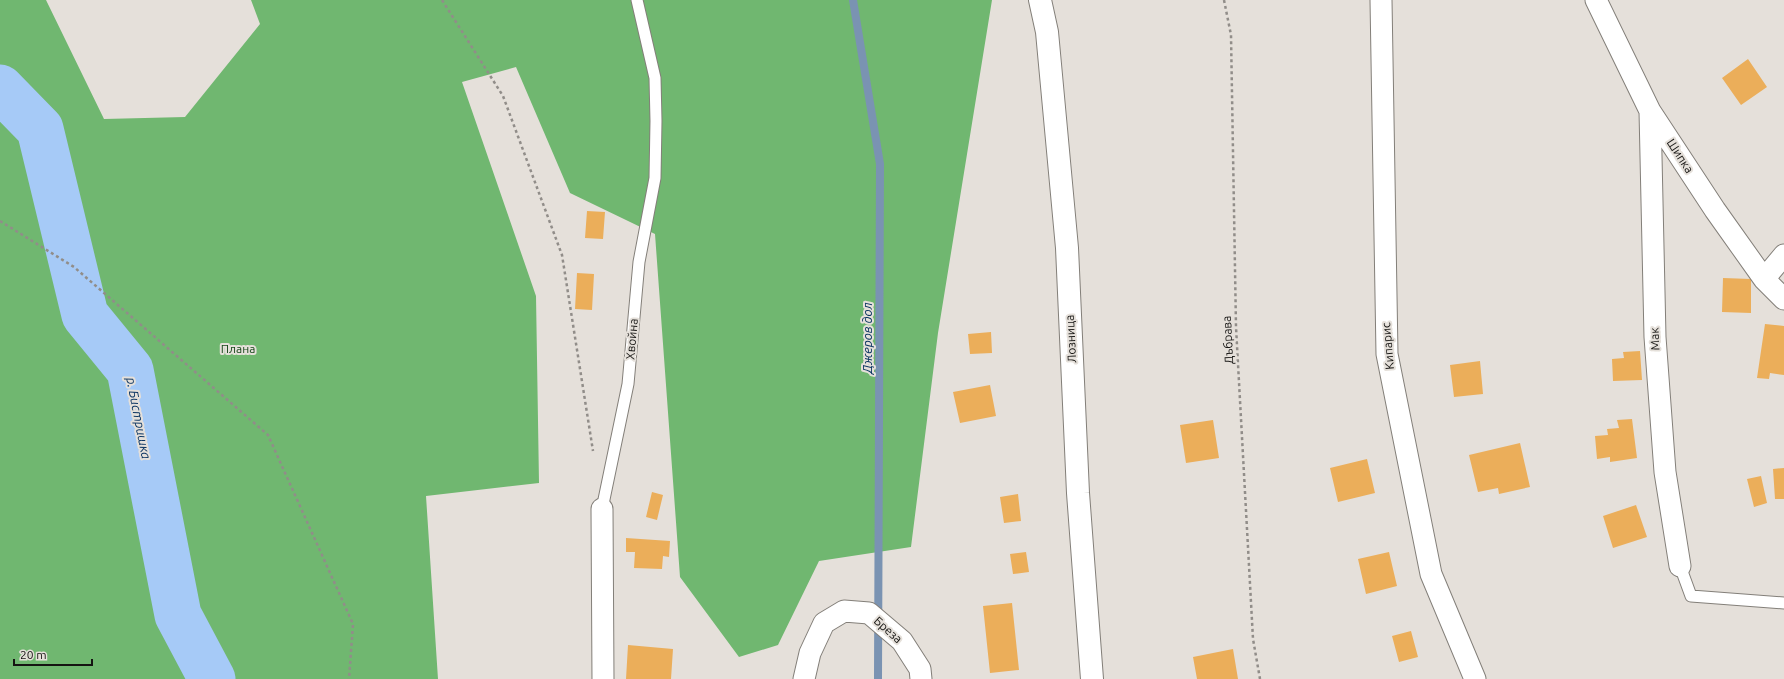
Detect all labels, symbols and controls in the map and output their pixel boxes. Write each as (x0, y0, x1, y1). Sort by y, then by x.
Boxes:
street label: Шипка (1665, 136, 1696, 175)
water label: Джеров дол (860, 302, 874, 376)
street label: Лозница (1063, 315, 1078, 363)
street label: Дъбрава (1220, 316, 1235, 365)
street label: Хвойна (623, 318, 640, 360)
street label: Кипарис (1379, 322, 1396, 370)
street label: Мак (1647, 327, 1662, 351)
park label: Плана (221, 342, 255, 355)
water label: р. Бистришка (124, 375, 154, 460)
street label: Бреза (872, 614, 905, 645)
scale bar (14, 641, 92, 667)
text: 20 m (20, 648, 47, 661)

